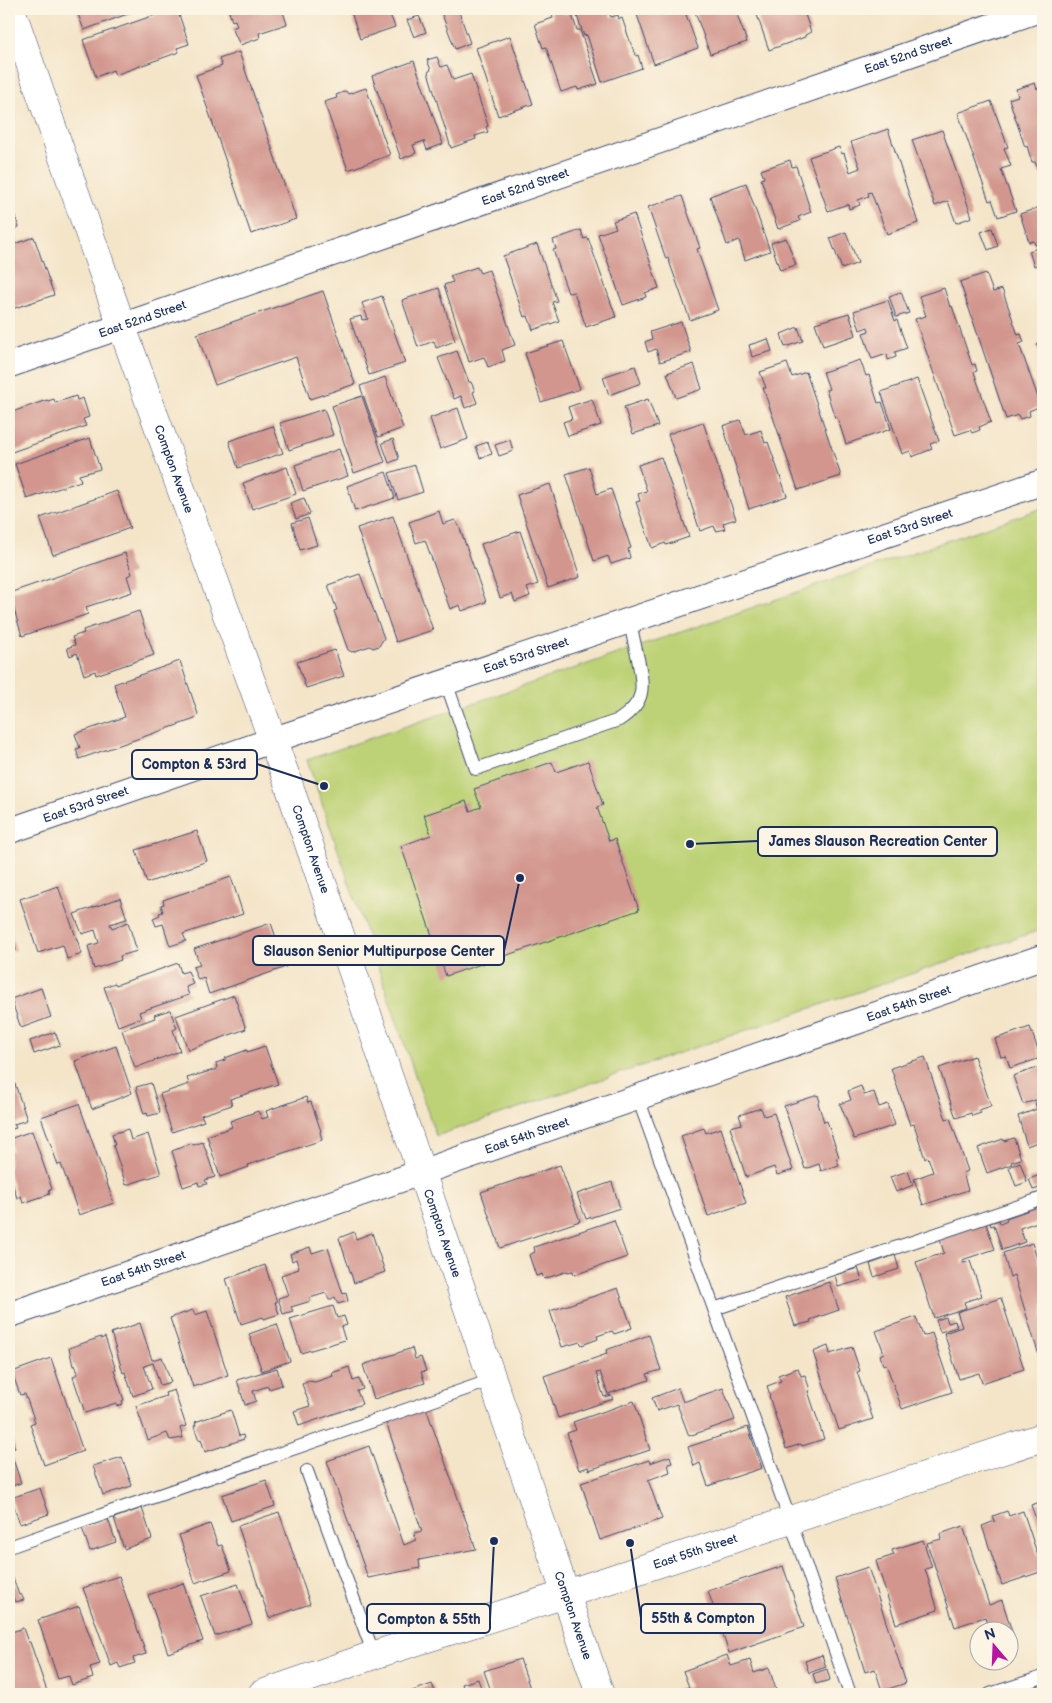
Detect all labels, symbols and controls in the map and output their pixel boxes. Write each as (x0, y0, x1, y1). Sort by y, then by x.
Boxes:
street label: East 52nd Street (862, 33, 954, 77)
street label: East 52nd Street (480, 165, 571, 209)
street label: East 52nd Street (97, 297, 188, 341)
street label: Compton Avenue (151, 423, 197, 515)
street label: East 53rd Street (865, 505, 955, 548)
street label: East 53rd Street (481, 634, 571, 676)
callout: Compton & 53rd (132, 750, 257, 779)
text: Compton & 53rd (142, 756, 246, 773)
street label: East 53rd Street (41, 783, 130, 826)
street label: Compton Avenue (289, 803, 333, 895)
callout: James Slauson Recreation Center (758, 827, 997, 856)
text: James Slauson Recreation Center (769, 833, 988, 850)
callout: Slauson Senior Multipurpose Center (253, 936, 504, 965)
text: Slauson Senior Multipurpose Center (263, 943, 495, 960)
street label: East 54th Street (865, 982, 953, 1025)
street label: East 54th Street (483, 1114, 571, 1157)
street label: Compton Avenue (420, 1187, 464, 1279)
street label: East 54th Street (99, 1247, 188, 1290)
street label: East 55th Street (651, 1531, 739, 1572)
street label: Compton Avenue (551, 1569, 595, 1662)
callout: Compton & 55th (367, 1604, 490, 1633)
callout: 55th & Compton (641, 1604, 765, 1633)
text: 55th & Compton (651, 1610, 755, 1627)
text: Compton & 55th (377, 1611, 481, 1628)
north arrow (970, 1620, 1020, 1670)
text: N (982, 1624, 998, 1644)

